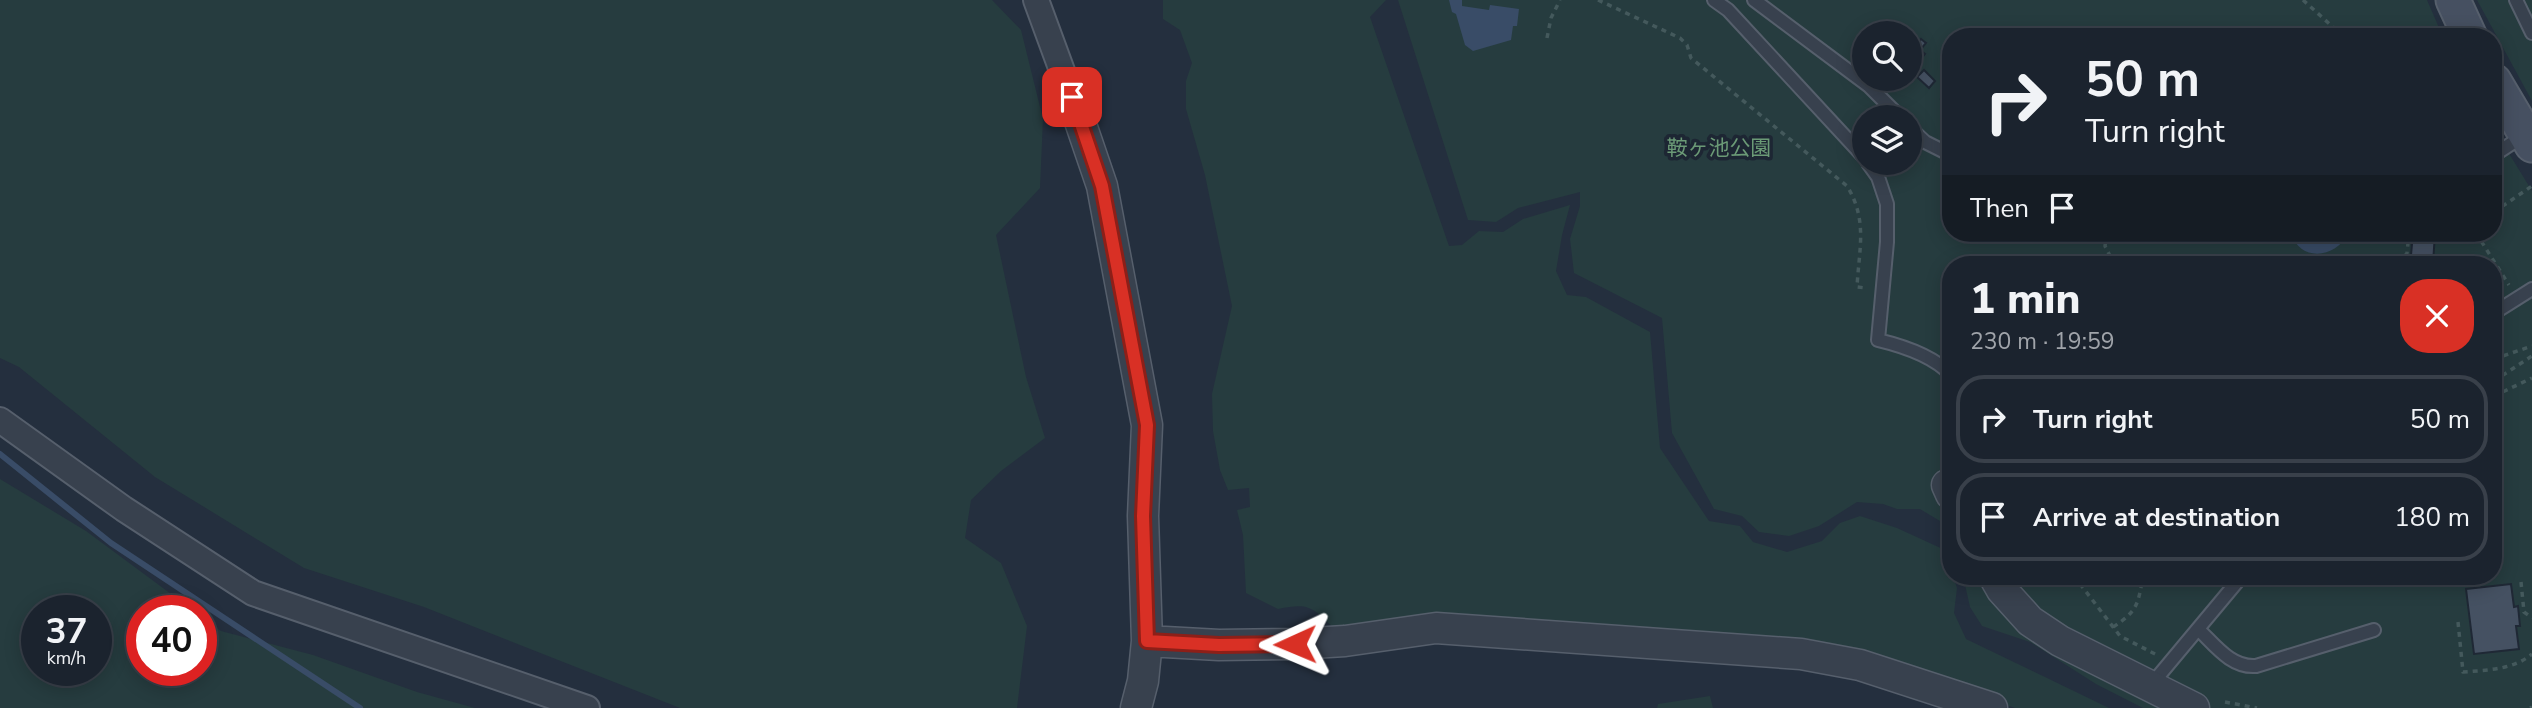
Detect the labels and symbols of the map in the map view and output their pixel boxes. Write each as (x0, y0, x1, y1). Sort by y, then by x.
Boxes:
pin (1042, 67, 1102, 127)
park label: 鞍ヶ池公園 (1667, 134, 1772, 162)
speed limit sign: 40 (126, 595, 217, 686)
position arrow (1258, 607, 1332, 681)

